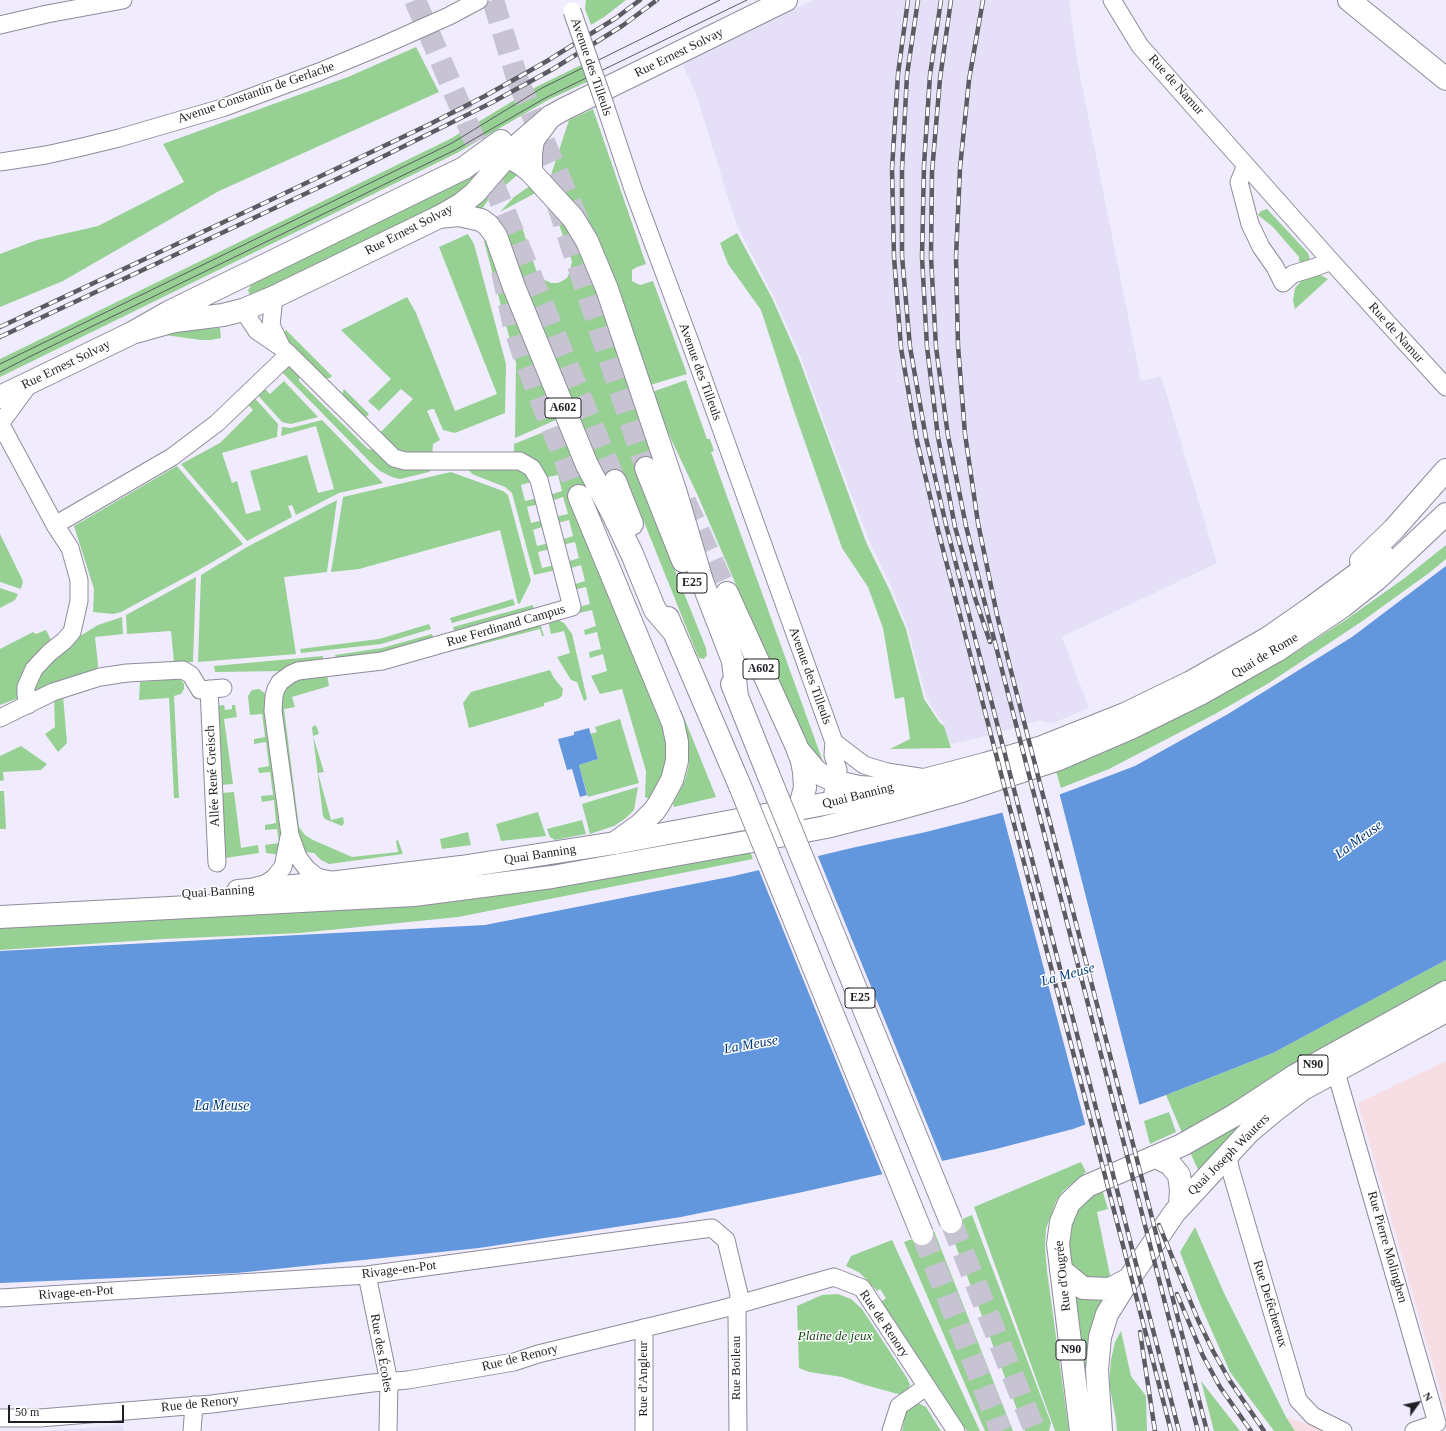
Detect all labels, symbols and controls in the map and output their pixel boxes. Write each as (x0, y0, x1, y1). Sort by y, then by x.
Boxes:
street label: Avenue des Tilleuls (567, 16, 615, 118)
street label: Rue Ernest Solvay (632, 25, 726, 81)
street label: Rue de Namur (1145, 52, 1207, 118)
street label: Avenue Constantin de Gerlache (176, 59, 336, 127)
street label: Rue Ernest Solvay (362, 201, 456, 259)
street label: Rue de Namur (1365, 300, 1427, 366)
street label: Avenue des Tilleuls (675, 321, 725, 423)
street label: Rue Ernest Solvay (19, 337, 113, 393)
road number: A602 (545, 398, 581, 418)
road number: E25 (677, 573, 707, 593)
street label: Rue Ferdinand Campus (445, 602, 567, 650)
street label: Avenue des Tilleuls (785, 625, 835, 727)
street label: Quai de Rome (1229, 630, 1301, 682)
road number: A602 (743, 659, 779, 679)
street label: Allée René Greisch (203, 725, 223, 827)
street label: Quai Banning (821, 780, 895, 812)
water label: La Meuse (1332, 817, 1386, 863)
street label: Quai Banning (503, 842, 577, 868)
street label: Quai Banning (181, 882, 255, 902)
water label: La Meuse (1039, 960, 1097, 990)
road number: E25 (845, 988, 875, 1008)
water label: La Meuse (723, 1032, 779, 1058)
road number: N90 (1298, 1055, 1328, 1075)
water label: La Meuse (195, 1098, 249, 1114)
street label: Quai Joseph Wauters (1185, 1111, 1273, 1199)
street label: Rue Pierre Molinghen (1364, 1189, 1410, 1305)
street label: Rue d'Ougrée (1052, 1240, 1074, 1312)
street label: Rivage-en-Pot (361, 1258, 437, 1282)
street label: Rue Defêchereux (1249, 1258, 1291, 1350)
street label: Rivage-en-Pot (38, 1283, 114, 1303)
street label: Rue de Renory (856, 1287, 912, 1361)
street label: Rue des Écoles (366, 1313, 396, 1393)
park label: Plaine de jeux (798, 1329, 872, 1345)
street label: Rue Boileau (729, 1336, 745, 1400)
road number: N90 (1056, 1340, 1086, 1360)
street label: Rue de Renory (480, 1341, 560, 1375)
street label: Rue d'Angleur (636, 1341, 652, 1417)
north arrow (1398, 1383, 1438, 1423)
text: N (1421, 1390, 1435, 1403)
street label: Rue de Renory (160, 1392, 240, 1416)
scale bar (10, 1397, 126, 1423)
text: 50 m (15, 1405, 39, 1419)

